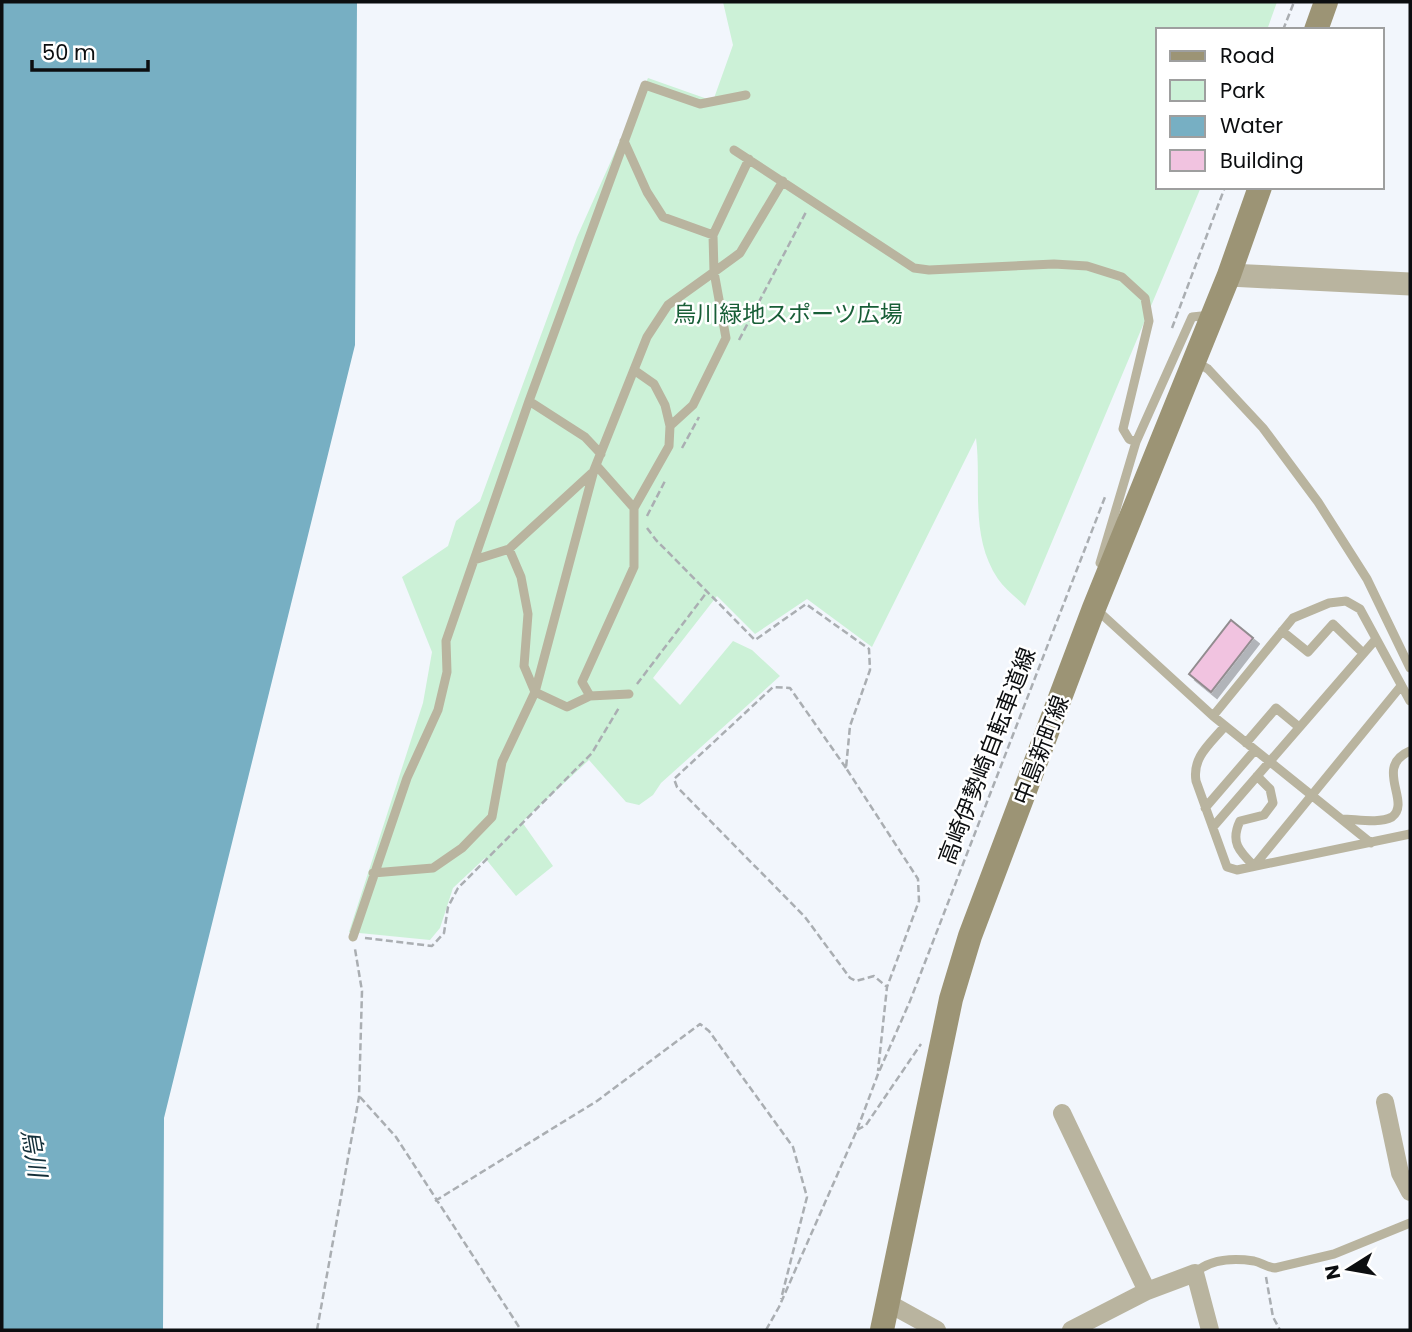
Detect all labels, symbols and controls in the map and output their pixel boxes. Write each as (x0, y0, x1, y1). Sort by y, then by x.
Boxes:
scale bar (32, 28, 147, 72)
legend (1156, 28, 1384, 189)
text: 50 m (42, 38, 96, 67)
text: Road (1220, 41, 1275, 70)
text: Park (1220, 76, 1265, 105)
text: Water (1220, 111, 1283, 140)
text: Building (1220, 146, 1304, 175)
park label: 烏川緑地スポーツ広場 (673, 298, 903, 330)
street label: 高崎伊勢崎自転車道線 (931, 643, 1043, 869)
street label: 中島新町線 (1005, 691, 1077, 809)
water label: 烏川 (14, 1126, 55, 1182)
north arrow (1314, 1234, 1384, 1304)
text: N (1318, 1263, 1347, 1282)

